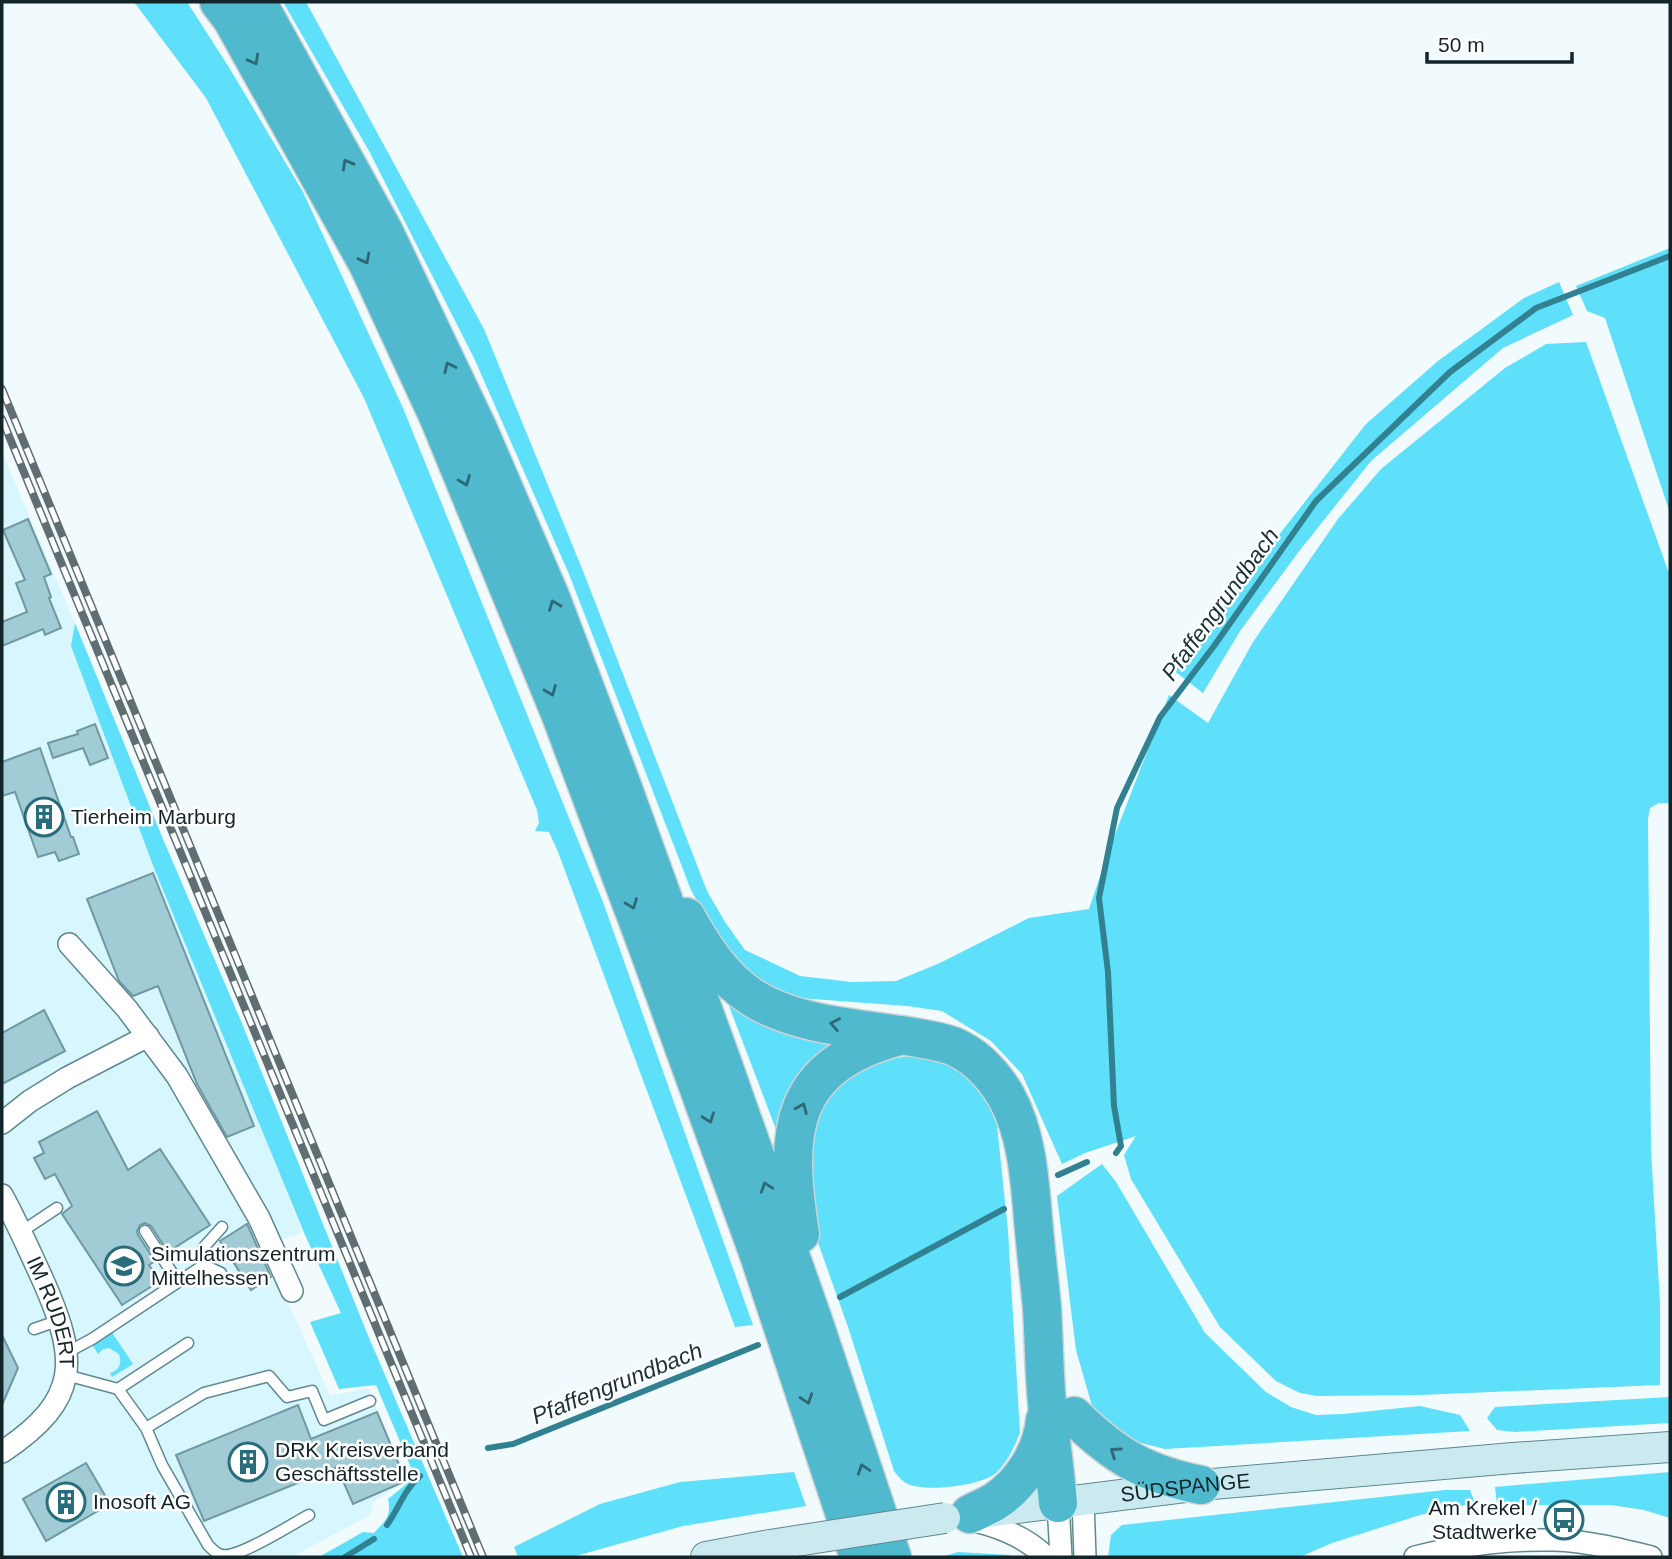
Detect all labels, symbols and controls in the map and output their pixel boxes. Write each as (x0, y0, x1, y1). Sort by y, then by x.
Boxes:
scale bar (1427, 21, 1572, 65)
text: 50 m (1438, 33, 1485, 56)
one-way arrow (246, 53, 260, 66)
one-way arrow (342, 159, 355, 171)
one-way arrow (356, 252, 370, 264)
one-way arrow (443, 362, 457, 374)
one-way arrow (456, 474, 470, 486)
water label: Pfaffengrundbach (1156, 523, 1284, 685)
one-way arrow (548, 599, 562, 611)
one-way arrow (543, 685, 557, 697)
building icon: Tierheim Marburg (23, 796, 65, 838)
place label: Tierheim Marburg (71, 805, 236, 828)
one-way arrow (623, 897, 637, 909)
one-way arrow (829, 1018, 841, 1033)
one-way arrow (794, 1103, 808, 1115)
one-way arrow (701, 1111, 715, 1123)
one-way arrow (760, 1181, 774, 1193)
place label: Simulationszentrum Mittelhessen (151, 1242, 335, 1289)
school or university icon: Simulationszentrum Mittelhessen (103, 1245, 145, 1287)
street label: IM RUDERT (23, 1253, 79, 1368)
water label: Pfaffengrundbach (528, 1337, 706, 1429)
one-way arrow (799, 1393, 813, 1405)
place label: DRK Kreisverband Geschäftsstelle (275, 1438, 449, 1485)
building icon: DRK Kreisverband Geschäftsstelle (227, 1441, 269, 1483)
one-way arrow (1110, 1448, 1123, 1460)
one-way arrow (857, 1463, 871, 1476)
street label: SÜDSPANGE (1119, 1469, 1251, 1506)
building icon: Inosoft AG (45, 1481, 87, 1523)
place label: Inosoft AG (93, 1490, 191, 1513)
place label: Am Krekel / Stadtwerke (1428, 1496, 1537, 1543)
bus stop icon: Am Krekel / Stadtwerke (1543, 1499, 1585, 1541)

